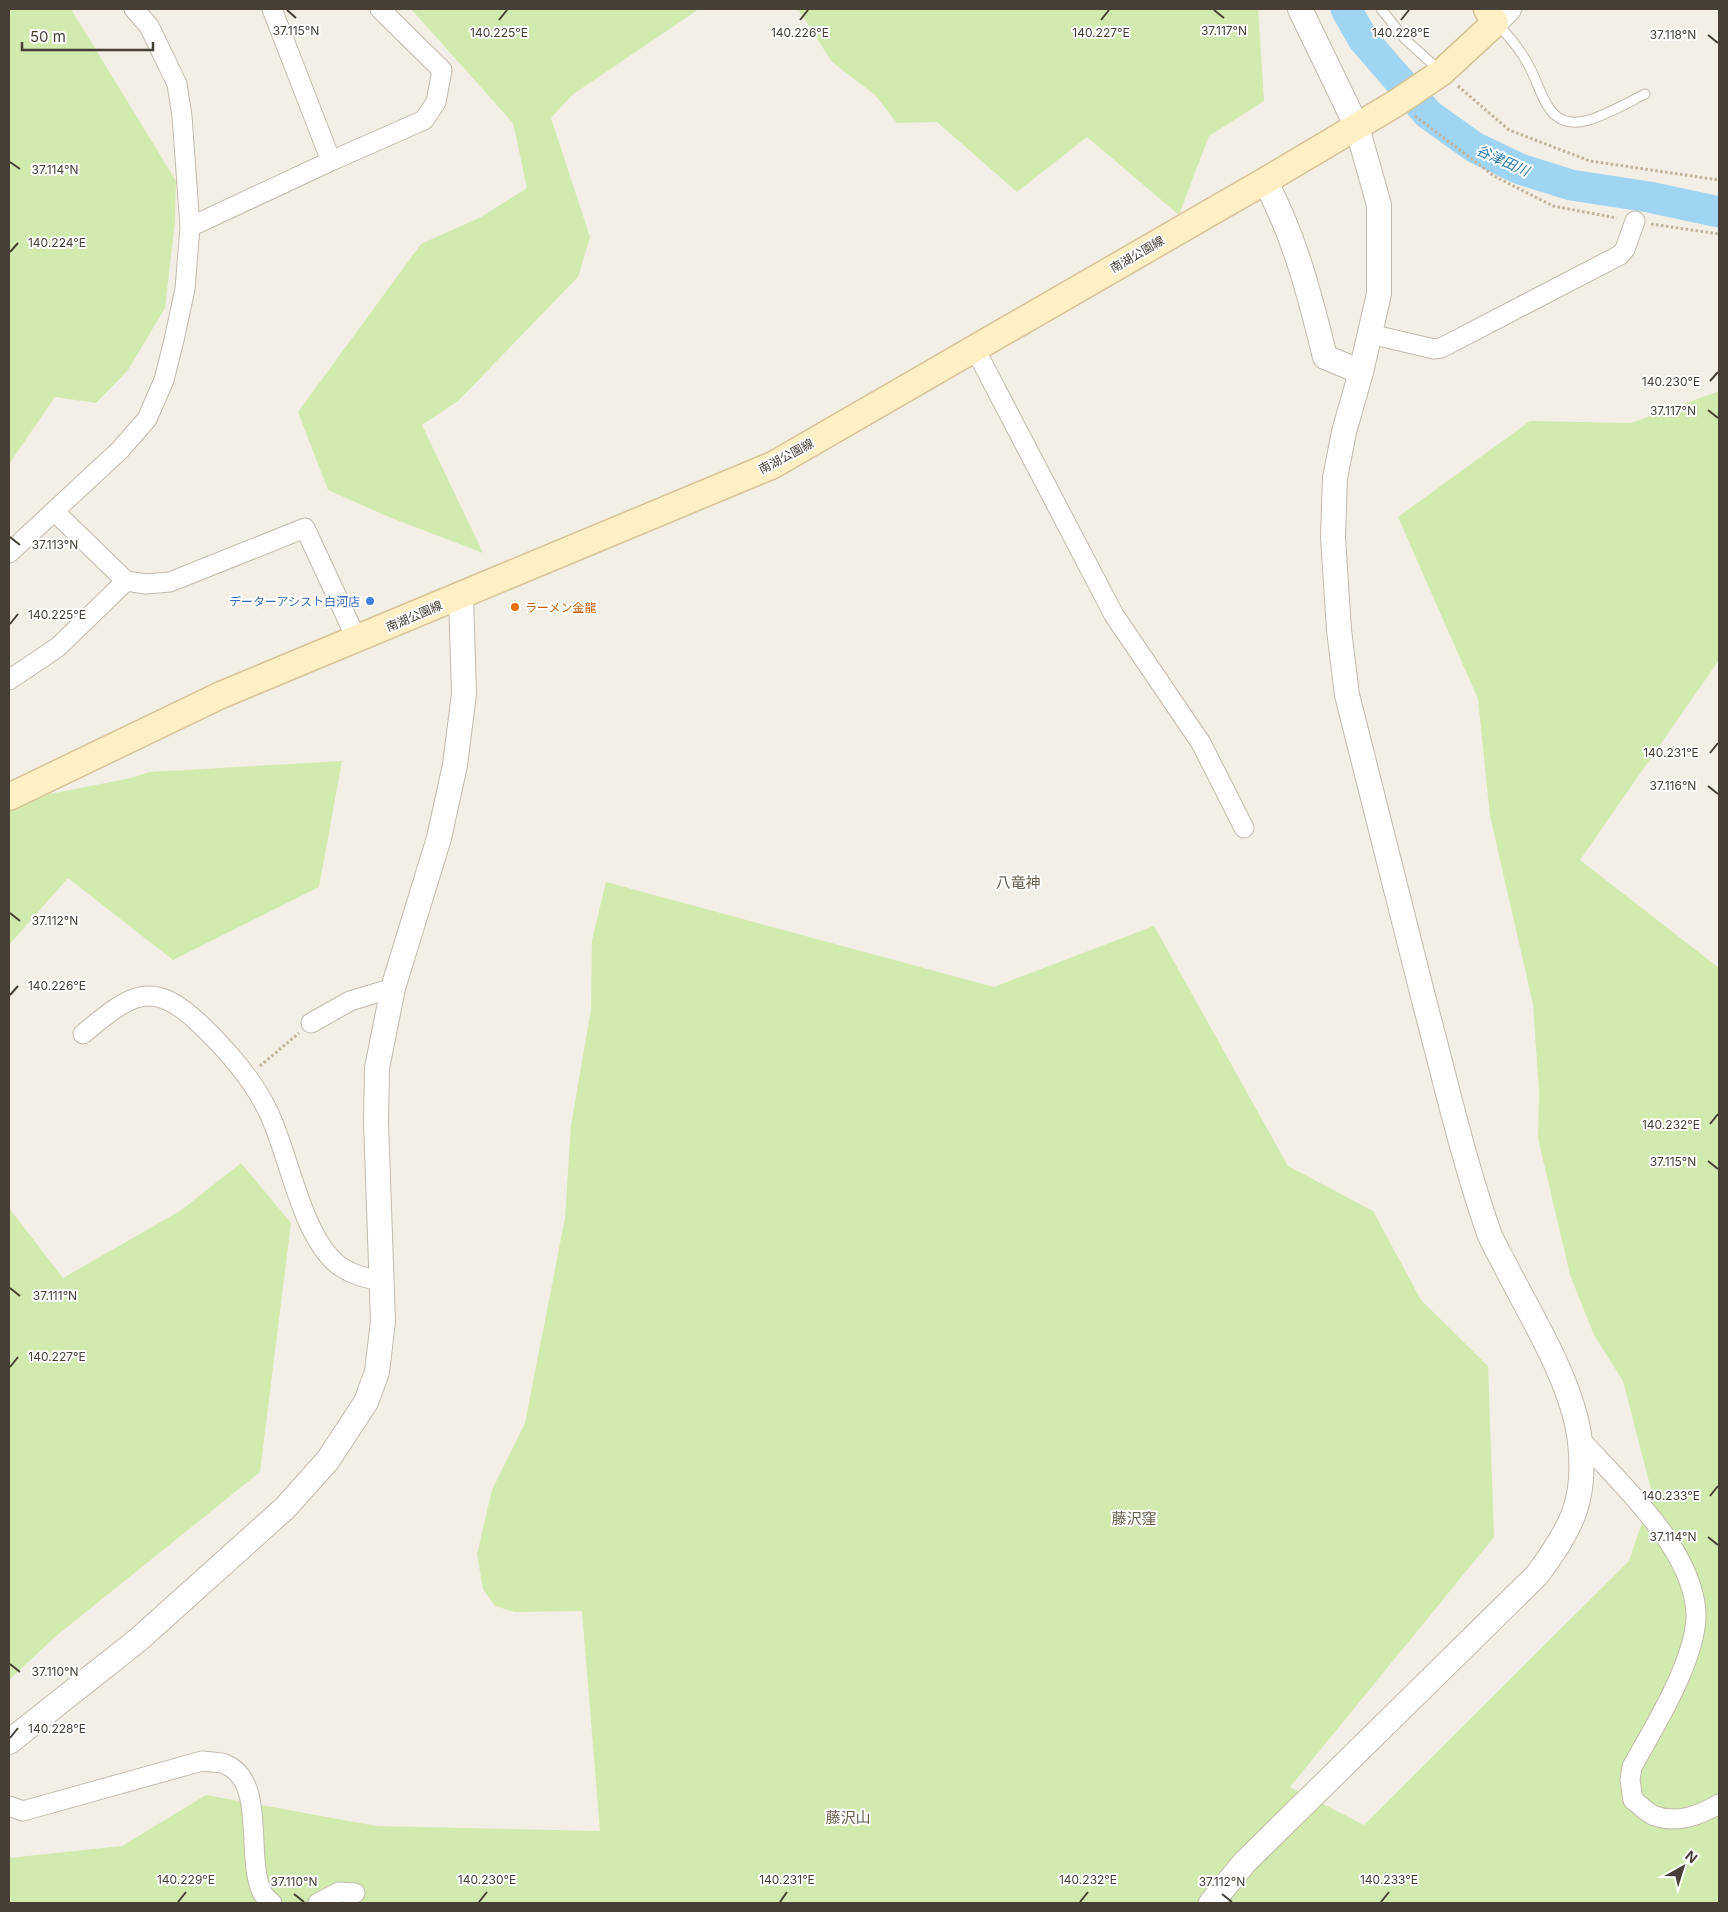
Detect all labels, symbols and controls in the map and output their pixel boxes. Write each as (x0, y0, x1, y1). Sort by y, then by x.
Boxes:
scale bar (22, 20, 154, 52)
text: 37.115°N (273, 23, 319, 38)
text: 37.117°N (1201, 23, 1247, 38)
text: 140.225°E (470, 25, 528, 40)
text: 140.226°E (771, 25, 829, 40)
text: 140.227°E (1072, 25, 1130, 40)
text: 140.228°E (1372, 25, 1430, 40)
text: 50 m (30, 27, 66, 46)
text: 37.118°N (1650, 27, 1696, 42)
water label: 谷津田川 (1474, 141, 1534, 180)
text: 37.114°N (32, 162, 78, 177)
street label: 南湖公園線 (1107, 233, 1167, 275)
text: 140.224°E (28, 235, 86, 250)
text: 140.230°E (1642, 374, 1700, 389)
text: 37.117°N (1650, 403, 1696, 418)
street label: 南湖公園線 (756, 435, 816, 477)
text: 37.113°N (32, 537, 78, 552)
place label: データーアシスト白河店 (229, 594, 360, 609)
marker: データーアシスト白河店 (364, 595, 376, 607)
street label: 南湖公園線 (383, 597, 445, 635)
place label: ラーメン金龍 (525, 600, 597, 615)
marker: ラーメン金龍 (509, 601, 521, 613)
text: 140.225°E (28, 607, 86, 622)
text: 140.231°E (1643, 745, 1699, 760)
text: 37.116°N (1650, 778, 1696, 793)
district label: 八竜神 (995, 873, 1041, 892)
text: 37.112°N (32, 913, 78, 928)
text: 140.226°E (28, 978, 86, 993)
text: 140.232°E (1642, 1117, 1700, 1132)
text: 37.115°N (1650, 1154, 1696, 1169)
text: 37.111°N (33, 1288, 77, 1303)
text: 140.227°E (28, 1349, 86, 1364)
text: 140.233°E (1642, 1488, 1700, 1503)
district label: 藤沢窪 (1111, 1509, 1157, 1528)
text: 37.114°N (1650, 1529, 1696, 1544)
text: 37.110°N (32, 1664, 78, 1679)
text: 140.228°E (28, 1721, 86, 1736)
district label: 藤沢山 (825, 1808, 871, 1827)
north arrow (1658, 1842, 1708, 1892)
text: N (1682, 1847, 1701, 1866)
text: 140.229°E (157, 1872, 215, 1887)
text: 140.230°E (458, 1872, 516, 1887)
text: 140.231°E (759, 1872, 815, 1887)
text: 140.232°E (1059, 1872, 1117, 1887)
text: 140.233°E (1360, 1872, 1418, 1887)
text: 37.110°N (271, 1874, 317, 1889)
text: 37.112°N (1199, 1874, 1245, 1889)

